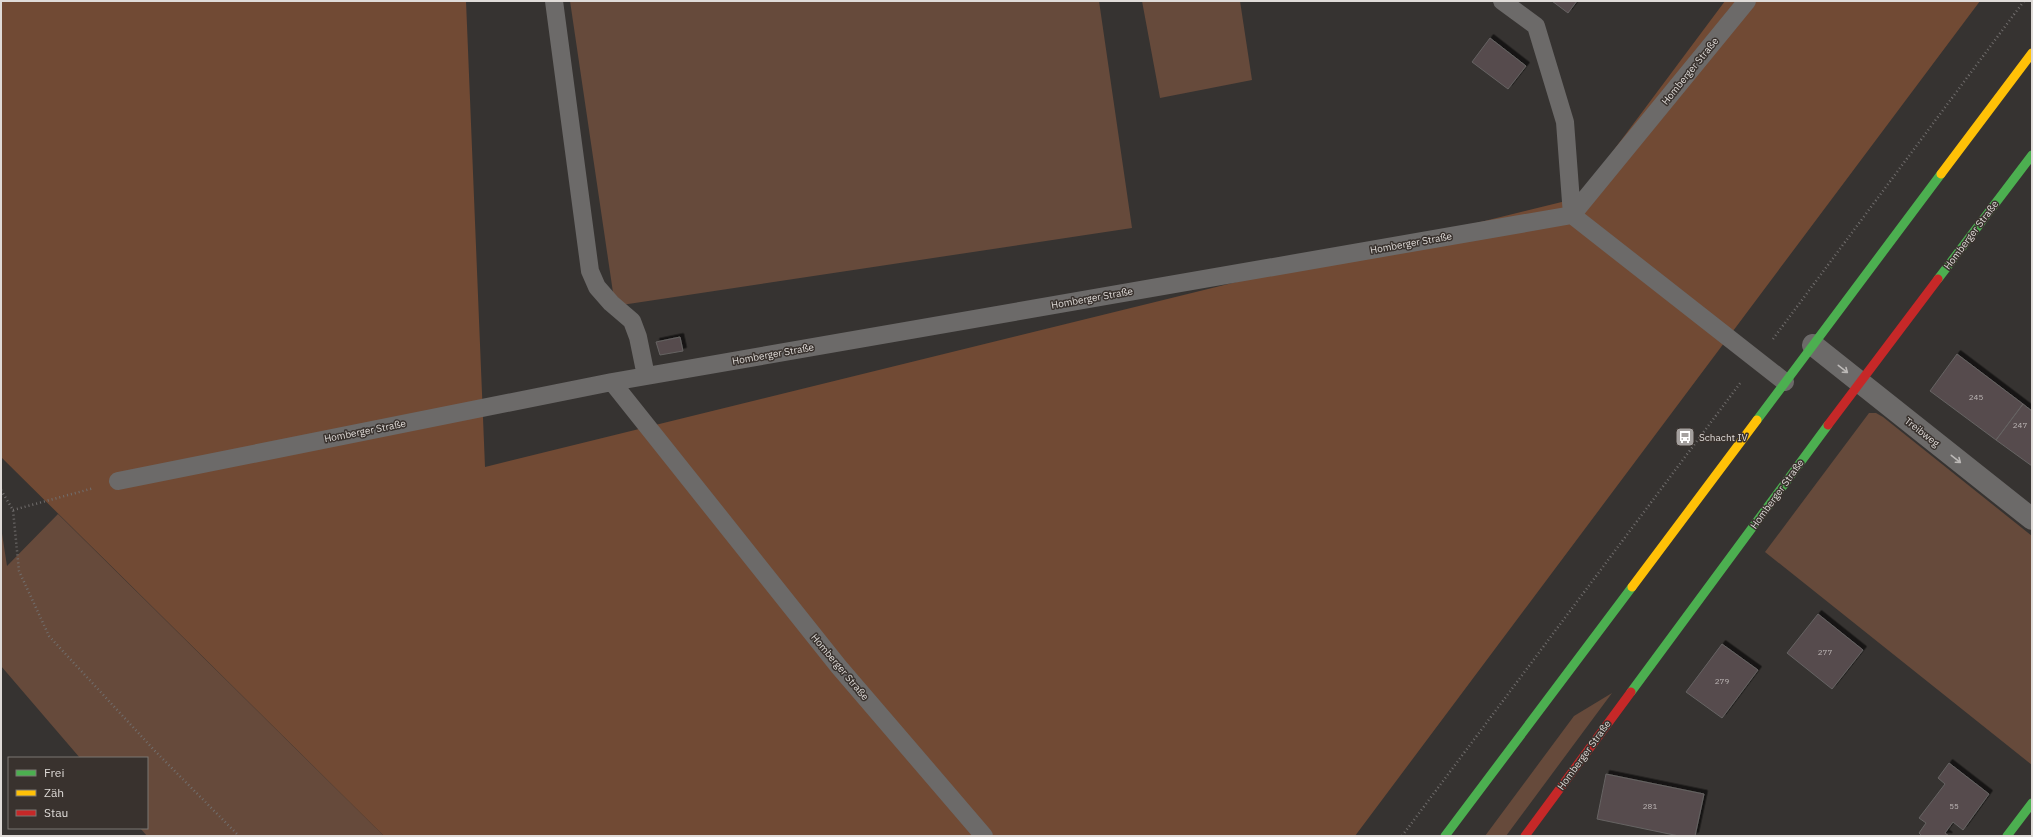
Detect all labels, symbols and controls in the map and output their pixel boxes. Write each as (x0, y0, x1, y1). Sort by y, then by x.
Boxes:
street label: Homberger Straße (1659, 34, 1722, 107)
street label: Homberger Straße (1941, 198, 2001, 272)
street label: Homberger Straße (1369, 229, 1454, 257)
street label: Homberger Straße (1050, 284, 1135, 312)
street label: Homberger Straße (731, 340, 816, 368)
one-way arrow (1838, 365, 1849, 374)
house number: 245 (1969, 392, 1983, 402)
street label: Treibweg (1902, 414, 1943, 450)
street label: Homberger Straße (323, 417, 407, 445)
house number: 247 (2013, 420, 2027, 430)
bus stop icon: Schacht IV (1674, 426, 1696, 448)
place label: Schacht IV (1699, 431, 1748, 444)
one-way arrow (1951, 454, 1962, 463)
street label: Homberger Straße (1747, 456, 1807, 531)
street label: Homberger Straße (808, 631, 872, 703)
house number: 277 (1818, 647, 1832, 657)
house number: 279 (1715, 676, 1729, 686)
street label: Homberger Straße (1554, 717, 1614, 792)
legend (8, 757, 148, 829)
text: Frei (44, 765, 64, 780)
text: Zäh (44, 785, 64, 800)
house number: 281 (1643, 801, 1657, 811)
house number: 55 (1949, 801, 1959, 811)
text: Stau (44, 805, 68, 820)

